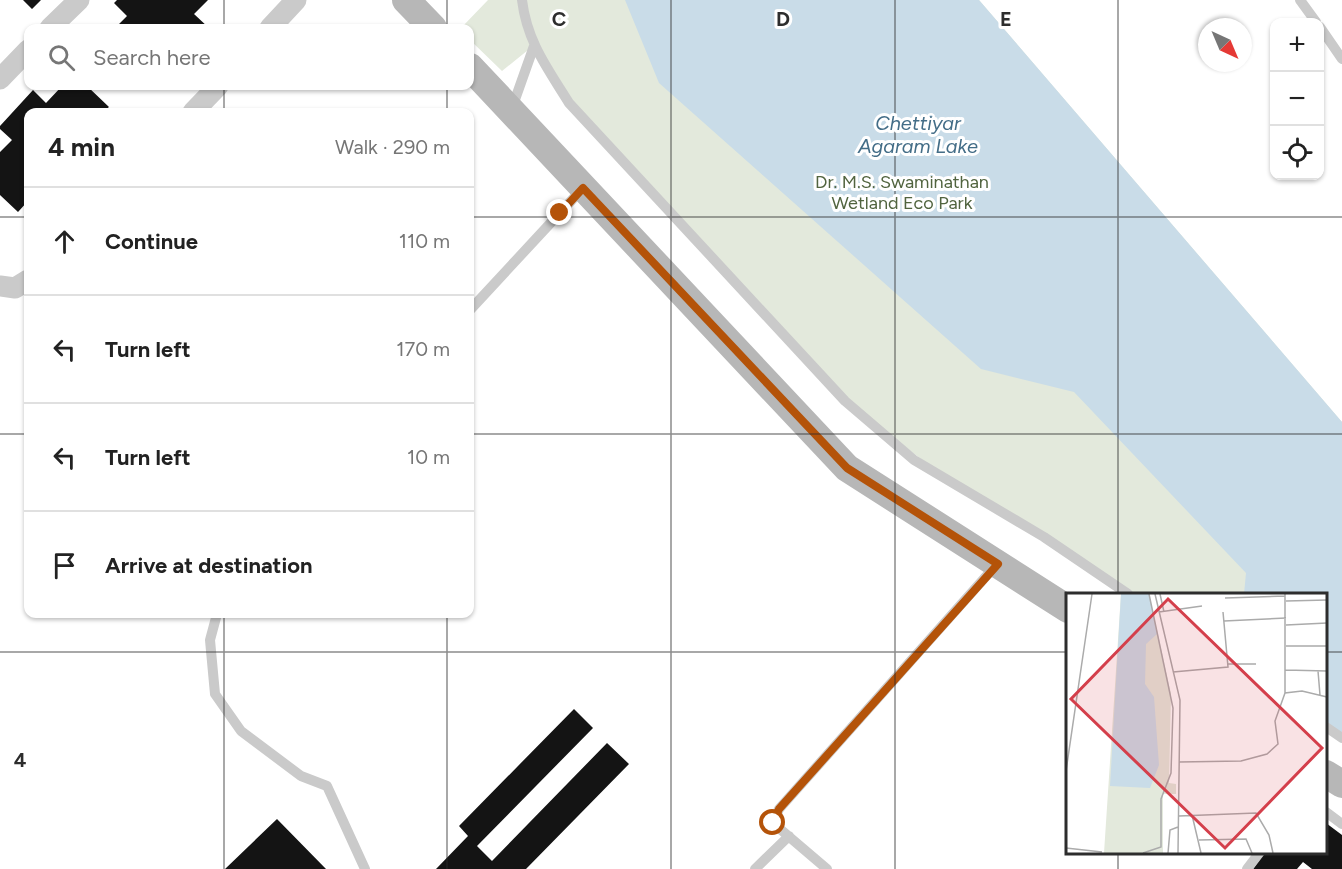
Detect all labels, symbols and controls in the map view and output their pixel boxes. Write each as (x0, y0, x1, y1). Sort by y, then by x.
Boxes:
text: C (552, 7, 566, 31)
text: D (776, 7, 790, 31)
text: E (1000, 7, 1012, 31)
north arrow (1198, 18, 1252, 72)
map controls (1270, 18, 1324, 180)
button: + (1270, 18, 1324, 72)
search box (24, 24, 474, 90)
icon: search (45, 41, 78, 74)
text: Search here (93, 44, 211, 71)
button: − (1270, 72, 1324, 126)
water label: Chettiyar Agaram Lake (857, 111, 978, 158)
button: locate (1270, 126, 1324, 180)
text: 4 min (48, 131, 115, 163)
text: Walk · 290 m (335, 135, 450, 159)
park label: Dr. M.S. Swaminathan Wetland Eco Park (815, 171, 989, 214)
route end (546, 199, 572, 225)
icon: ahead (48, 225, 81, 258)
text: Continue (105, 228, 198, 255)
text: 110 m (399, 229, 450, 253)
icon: left (48, 333, 81, 366)
text: Turn left (105, 336, 191, 363)
text: 170 m (396, 337, 450, 361)
icon: left (48, 441, 81, 474)
text: Turn left (105, 444, 191, 471)
text: 10 m (407, 445, 450, 469)
icon: arrive (48, 549, 81, 582)
text: Arrive at destination (105, 552, 313, 579)
inset map (1066, 593, 1327, 854)
text: 4 (14, 748, 27, 772)
route start (759, 809, 785, 835)

